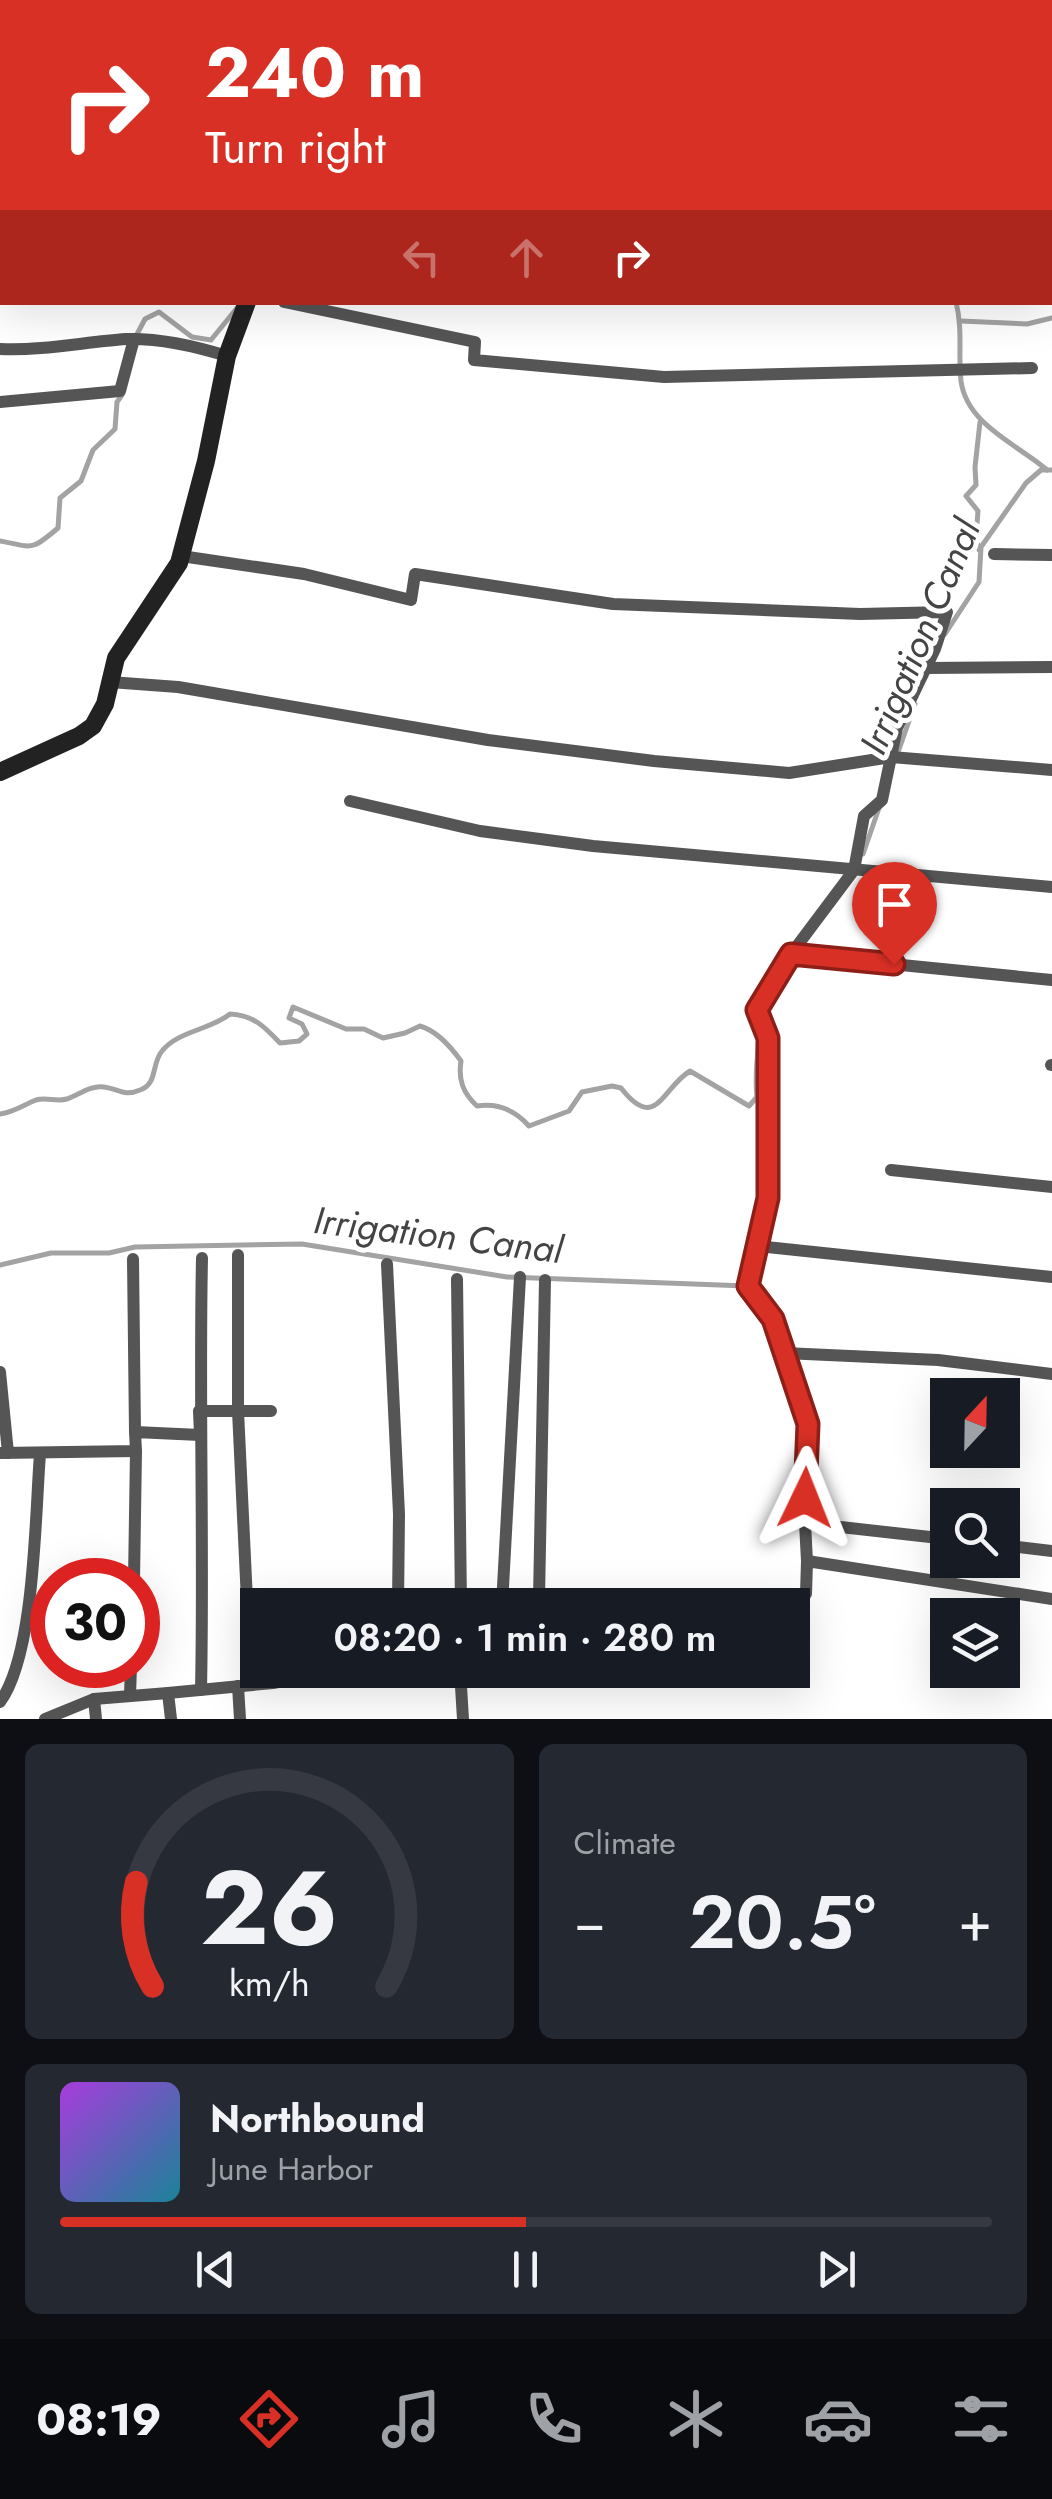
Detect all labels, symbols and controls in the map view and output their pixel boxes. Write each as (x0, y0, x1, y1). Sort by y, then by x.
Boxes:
text: 240 m (205, 22, 425, 123)
icon: right (40, 40, 170, 170)
text: Turn right (205, 115, 386, 180)
icon: left (394, 230, 449, 285)
icon: ahead (499, 230, 554, 285)
icon: right (604, 230, 659, 285)
water label: Irrigation Canal (845, 509, 994, 763)
pin (852, 862, 937, 965)
icon: arrive (867, 877, 922, 932)
water label: Irrigation Canal (310, 1192, 567, 1277)
north arrow (930, 1378, 1020, 1468)
map controls (930, 1378, 1020, 1688)
position arrow (753, 1446, 857, 1550)
button: search (930, 1488, 1020, 1578)
speed limit sign: 30 (30, 1558, 160, 1688)
button: layers (930, 1598, 1020, 1688)
text: 08:20 · 1 min · 280 m (334, 1610, 716, 1665)
text: Climate (574, 1820, 676, 1866)
text: 26 (200, 1833, 338, 1983)
text: 20.5° (688, 1868, 876, 1976)
text: − (574, 1882, 606, 1962)
text: + (958, 1882, 992, 1962)
text: km/h (229, 1958, 310, 2009)
text: Northbound (210, 2091, 425, 2146)
text: June Harbor (210, 2146, 373, 2192)
icon: previous (188, 2242, 243, 2297)
icon: pause (498, 2242, 553, 2297)
icon: next (809, 2242, 864, 2297)
icon: directions (234, 2384, 304, 2454)
icon: music (376, 2384, 446, 2454)
icon: phone (519, 2384, 589, 2454)
icon: climate (661, 2384, 731, 2454)
icon: car (803, 2384, 873, 2454)
icon: filters (946, 2384, 1016, 2454)
text: 08:19 (36, 2387, 162, 2452)

